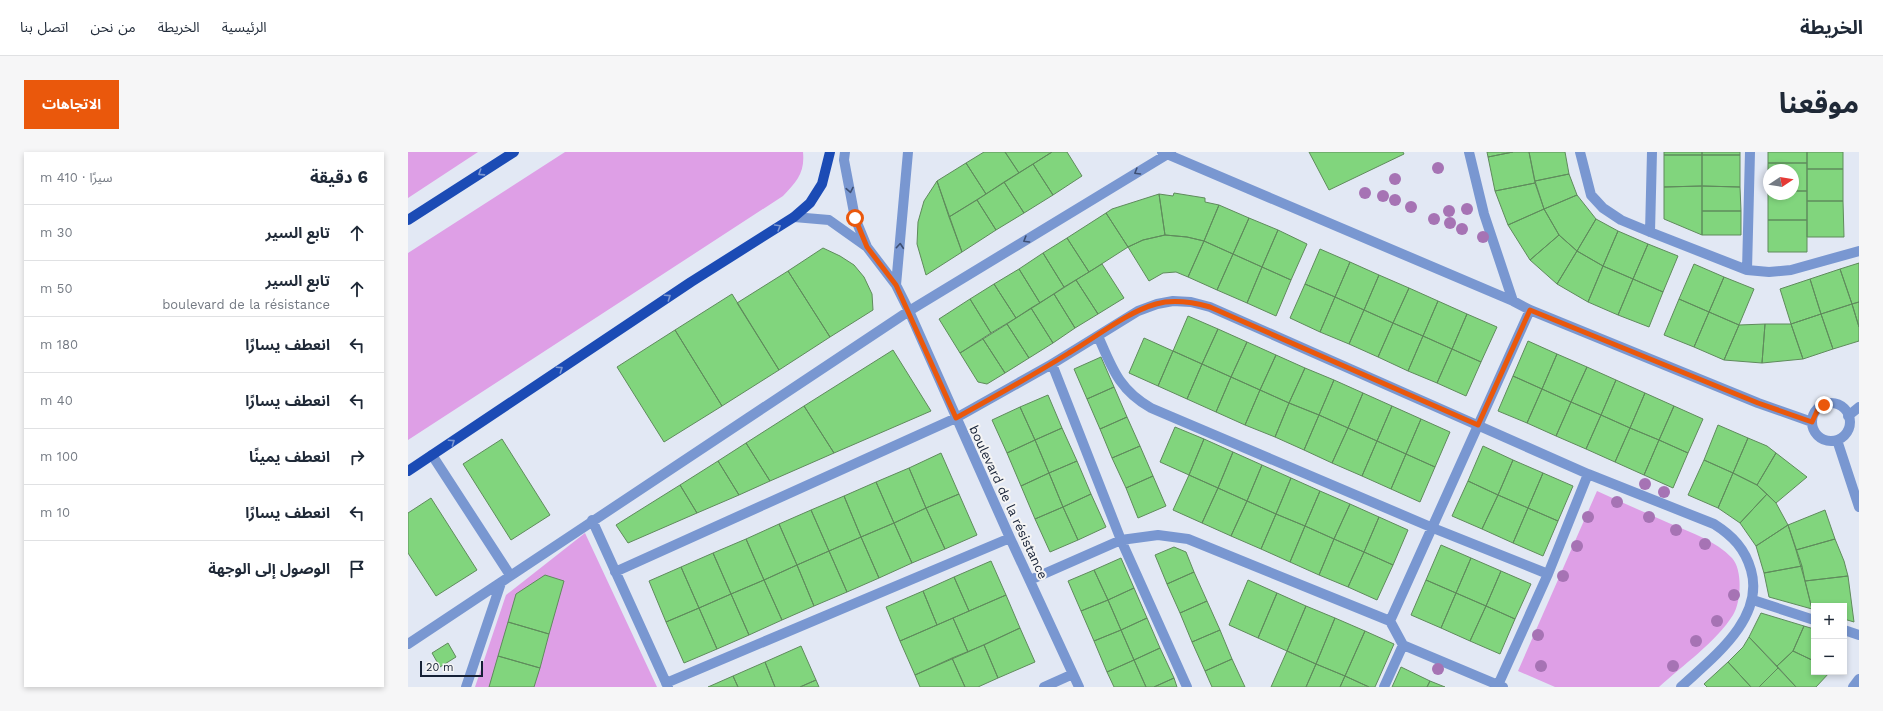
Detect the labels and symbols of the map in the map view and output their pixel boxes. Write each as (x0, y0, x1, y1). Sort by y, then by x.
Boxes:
north arrow (1763, 164, 1799, 200)
one-way arrow (478, 168, 485, 176)
one-way arrow (1134, 168, 1141, 175)
one-way arrow (845, 187, 853, 194)
route start (846, 209, 864, 227)
one-way arrow (774, 224, 781, 231)
one-way arrow (1023, 235, 1030, 242)
one-way arrow (895, 243, 904, 249)
one-way arrow (664, 295, 671, 302)
one-way arrow (556, 366, 563, 374)
route end (1815, 396, 1833, 414)
street label: boulevard de la résistance (966, 423, 1051, 581)
one-way arrow (448, 439, 455, 446)
scale bar (420, 659, 483, 678)

